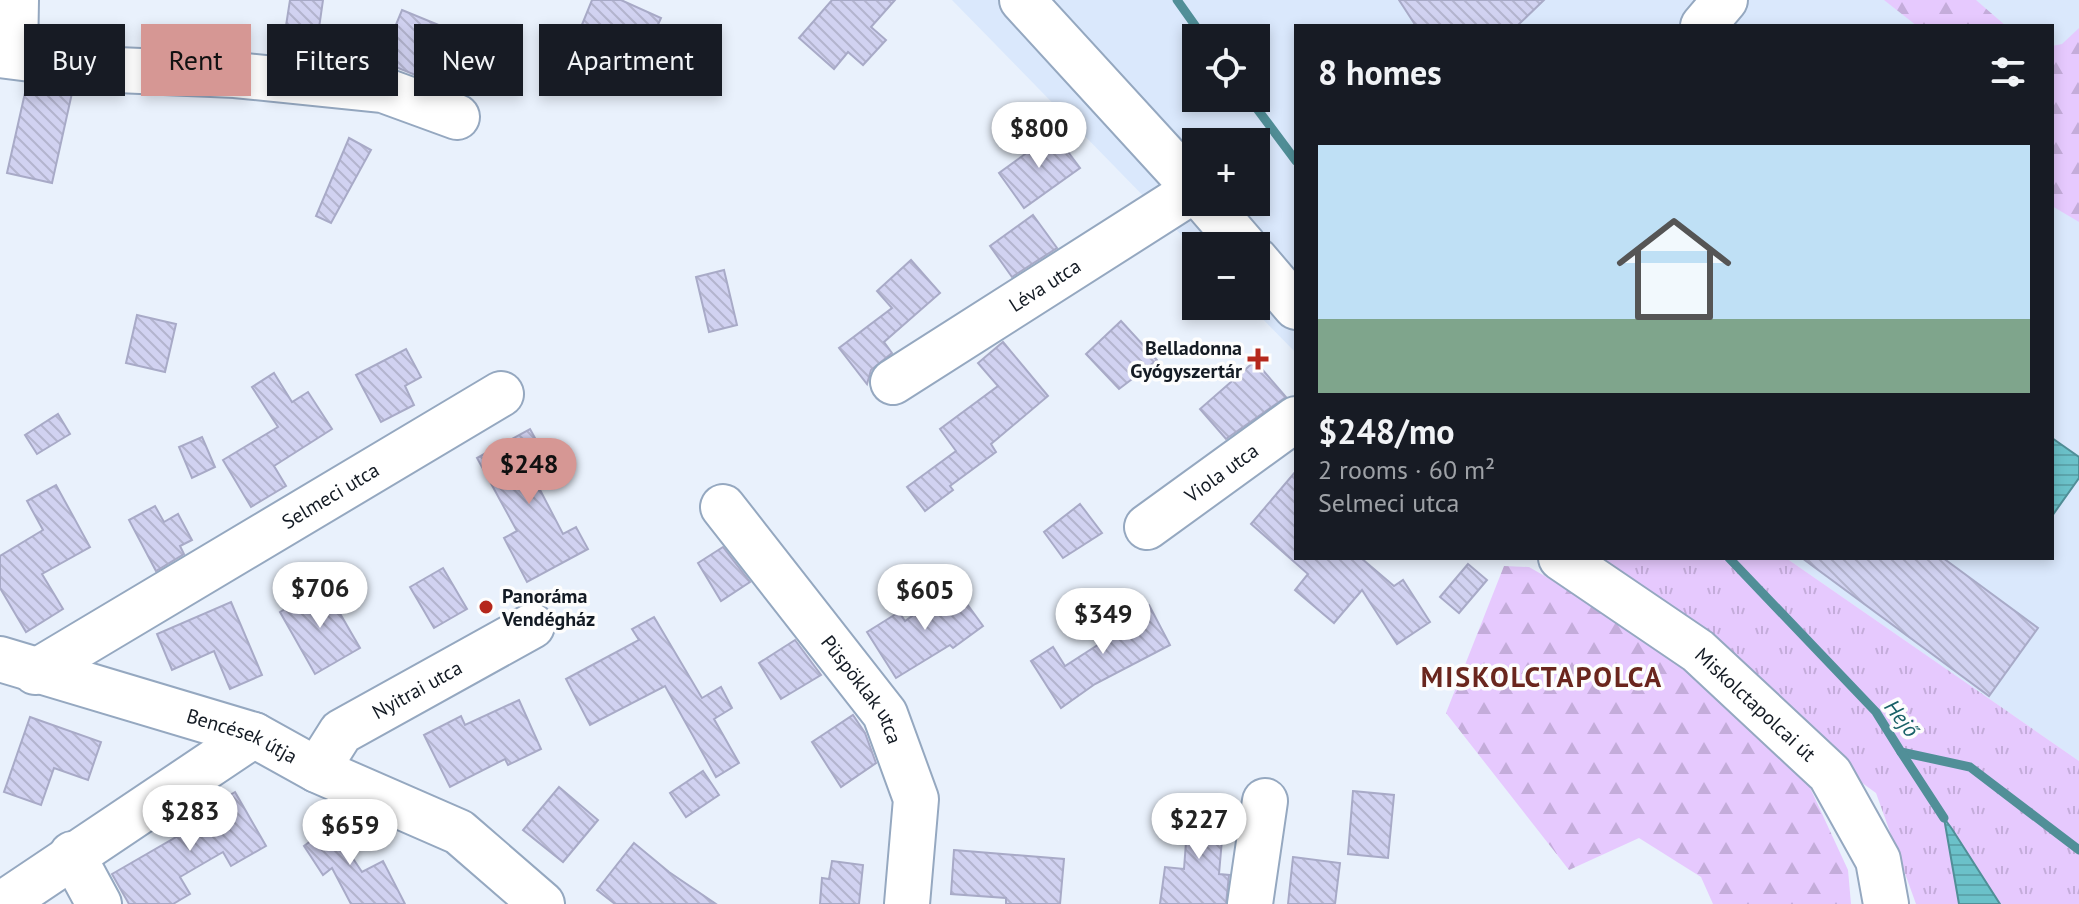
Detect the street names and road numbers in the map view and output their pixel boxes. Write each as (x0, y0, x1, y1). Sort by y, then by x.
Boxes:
street label: Léva utca (1004, 253, 1086, 318)
street label: Viola utca (1179, 438, 1263, 509)
street label: Selmeci utca (277, 457, 384, 535)
street label: Püspöklak utca (815, 630, 908, 747)
street label: Miskolctapolcai út (1689, 642, 1821, 767)
street label: Nyitrai utca (368, 654, 467, 725)
street label: Bencések útja (183, 703, 302, 769)

